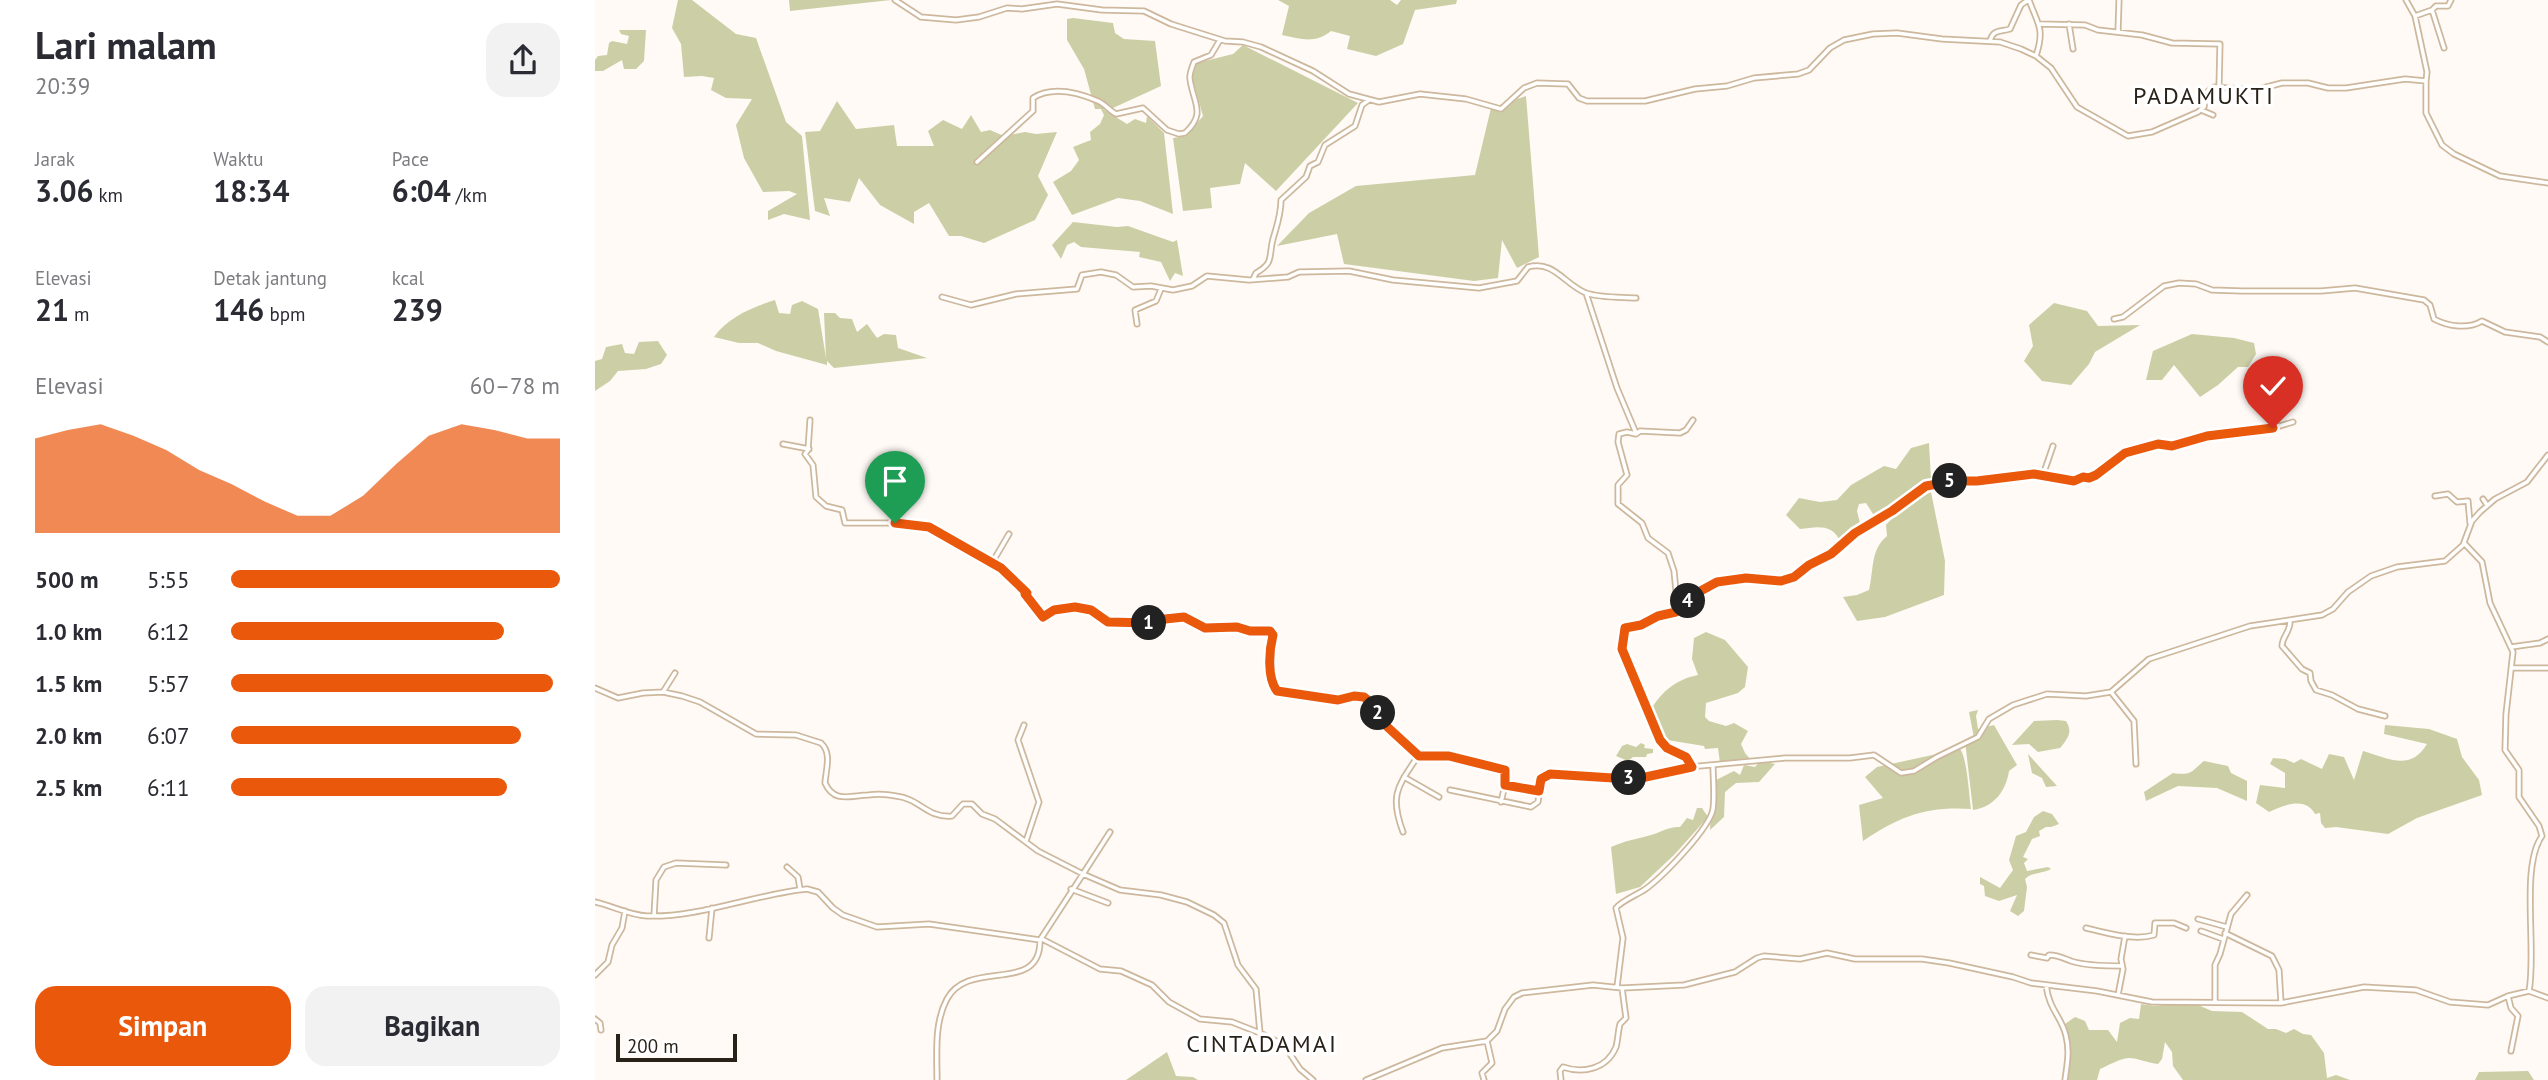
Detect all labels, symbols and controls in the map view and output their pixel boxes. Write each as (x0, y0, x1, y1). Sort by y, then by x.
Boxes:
text: Lari malam (35, 20, 217, 69)
button: share (486, 23, 560, 97)
text: 20:39 (35, 71, 90, 100)
district label: PADAMUKTI (2133, 80, 2275, 111)
text: Jarak (35, 147, 75, 171)
text: Waktu (213, 147, 264, 171)
text: Pace (392, 147, 429, 171)
text: 3.06 (35, 171, 93, 210)
text: 18:34 (213, 171, 289, 210)
text: 6:04 (392, 171, 451, 210)
text: km (93, 183, 123, 207)
text: /km (451, 183, 487, 207)
text: Elevasi (35, 266, 92, 290)
text: Detak jantung (213, 266, 327, 290)
text: kcal (392, 266, 424, 290)
text: 21 (35, 290, 69, 329)
text: 146 (213, 290, 264, 329)
text: 239 (392, 290, 443, 329)
text: m (69, 302, 90, 326)
text: bpm (264, 302, 305, 326)
pin (2243, 356, 2303, 428)
icon: check (2254, 367, 2292, 405)
text: Elevasi (35, 371, 104, 400)
text: 60–78 m (470, 371, 560, 400)
pin (865, 451, 925, 523)
icon: arrive (876, 462, 914, 500)
pin: 5 (1933, 463, 1967, 498)
text: 5 (1944, 468, 1955, 492)
text: 500 m (35, 565, 98, 594)
text: 5:55 (147, 565, 190, 594)
pin: 4 (1671, 584, 1705, 618)
text: 4 (1682, 588, 1693, 612)
pin: 1 (1131, 606, 1167, 640)
text: 1 (1143, 610, 1154, 634)
text: 1.0 km (35, 617, 102, 646)
text: 6:12 (147, 617, 190, 646)
text: 1.5 km (35, 669, 102, 698)
text: 5:57 (147, 669, 190, 698)
pin: 2 (1361, 696, 1395, 730)
text: 2 (1372, 700, 1383, 724)
text: 2.0 km (35, 721, 102, 750)
text: 6:07 (147, 721, 190, 750)
pin: 3 (1611, 760, 1647, 796)
text: 3 (1623, 765, 1634, 789)
text: 2.5 km (35, 773, 102, 802)
text: 6:11 (147, 773, 190, 802)
button: Simpan (35, 986, 291, 1066)
button: Bagikan (305, 986, 560, 1066)
district label: CINTADAMAI (1186, 1028, 1338, 1059)
scale bar (616, 1031, 737, 1063)
text: 200 m (627, 1034, 679, 1058)

